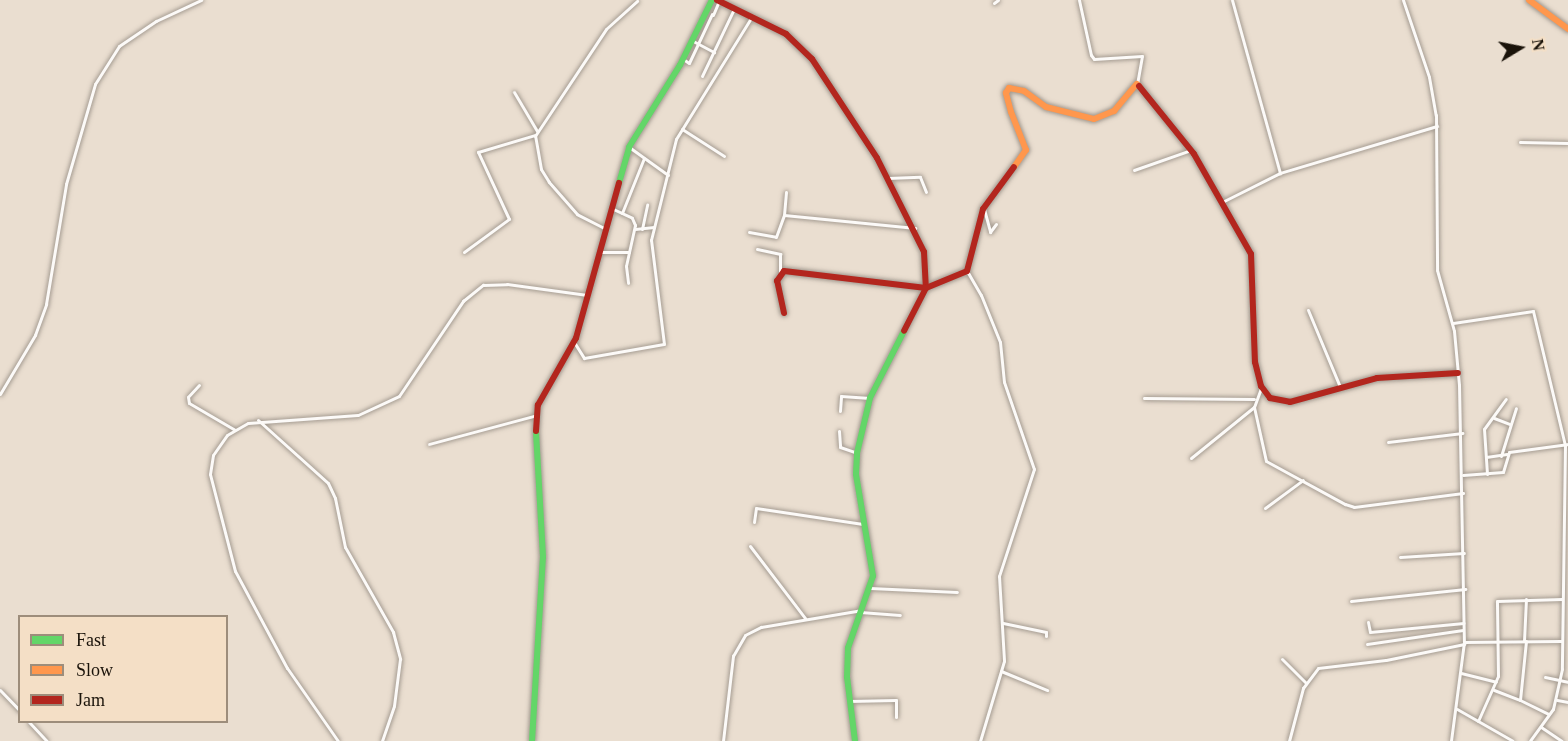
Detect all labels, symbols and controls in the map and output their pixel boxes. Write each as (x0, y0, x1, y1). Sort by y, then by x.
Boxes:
north arrow (1490, 18, 1550, 78)
text: N (1529, 38, 1548, 52)
legend (18, 615, 228, 723)
text: Fast (76, 630, 106, 650)
text: Slow (76, 660, 113, 680)
text: Jam (76, 690, 105, 710)

